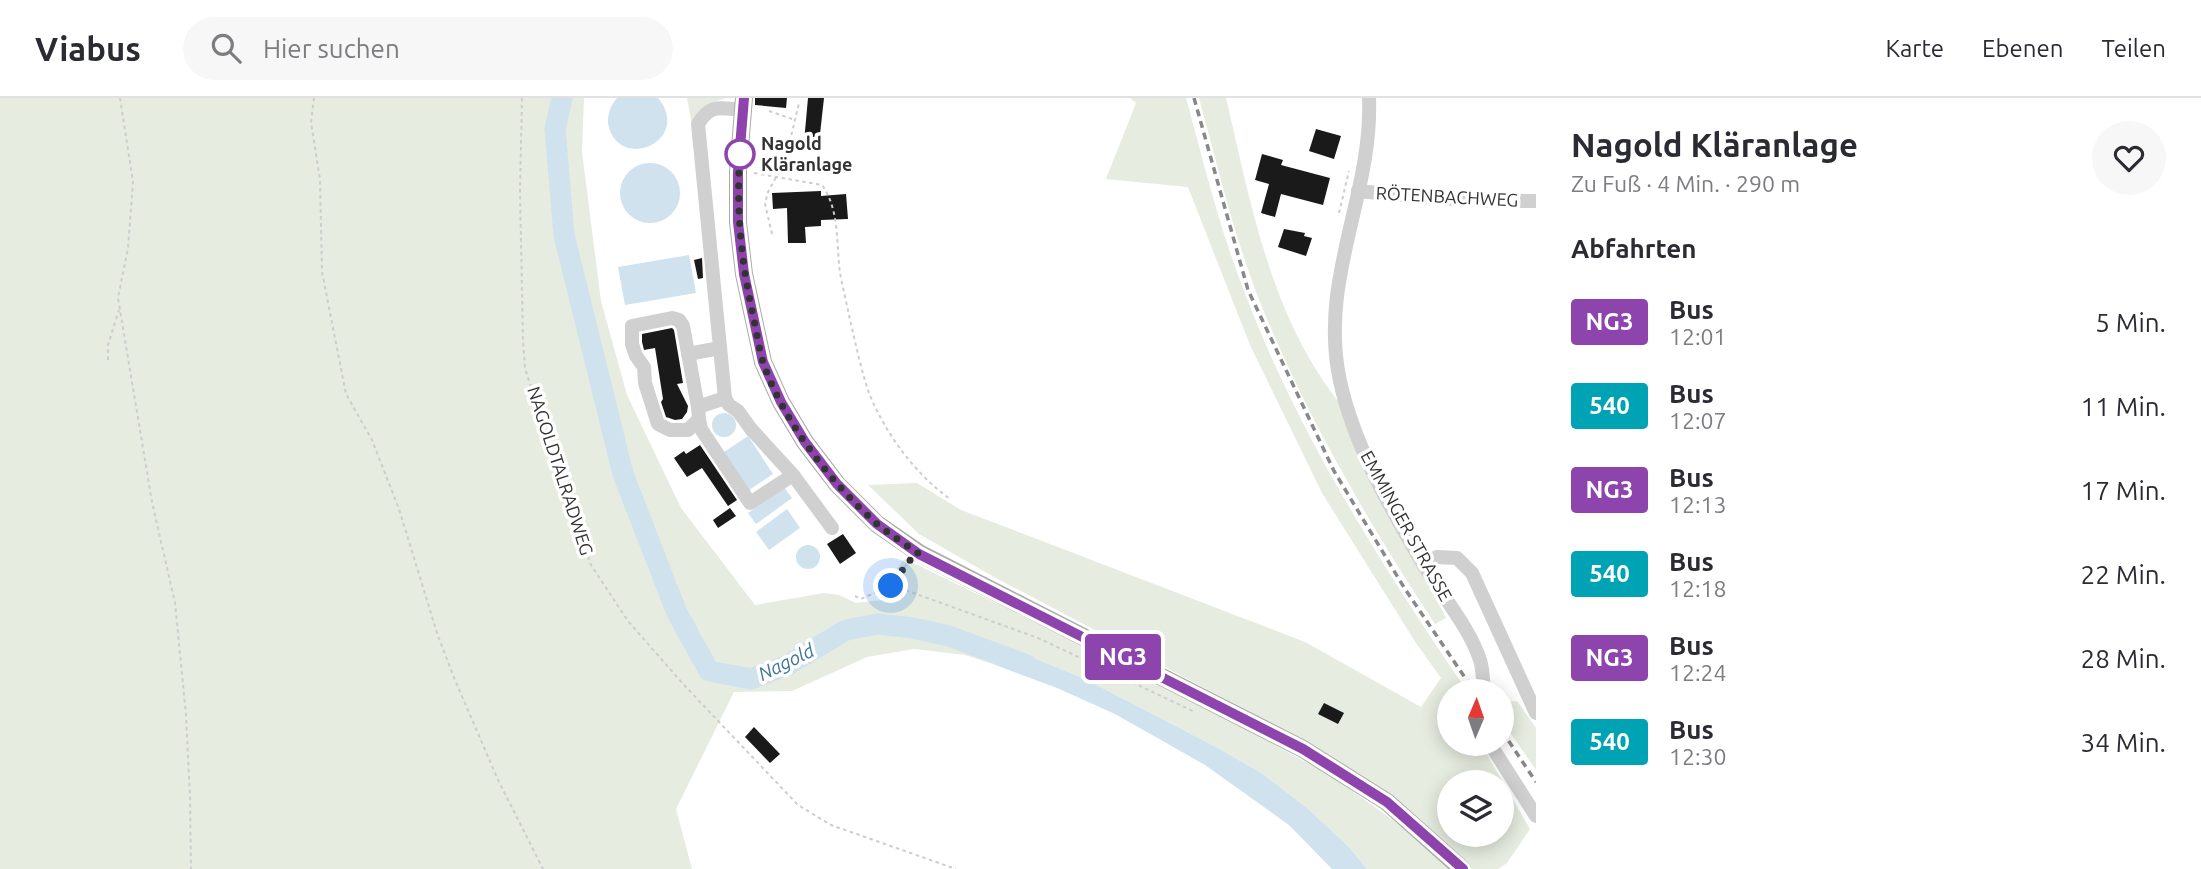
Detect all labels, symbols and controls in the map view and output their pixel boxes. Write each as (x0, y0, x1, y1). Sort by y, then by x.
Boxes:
search box (183, 17, 673, 80)
icon: search (207, 29, 245, 67)
text: Viabus (35, 30, 141, 67)
text: Hier suchen (263, 34, 400, 63)
text: Karte (1885, 35, 1944, 62)
text: Ebenen (1982, 35, 2063, 62)
text: Teilen (2101, 35, 2166, 62)
button: heart (2092, 121, 2166, 195)
text: Nagold Kläranlage (1571, 126, 1858, 163)
place label: Nagold Kläranlage (761, 133, 852, 174)
marker: Nagold Kläranlage (725, 139, 755, 169)
text: Zu Fuß · 4 Min. · 290 m (1571, 171, 1800, 196)
street label: RÖTENBACHWEG (1375, 182, 1519, 210)
text: Abfahrten (1571, 234, 1696, 263)
text: Bus (1669, 295, 1714, 324)
text: NG3 (1585, 308, 1634, 335)
text: 5 Min. (2095, 308, 2166, 337)
text: 12:01 (1669, 324, 1727, 349)
text: Bus (1669, 379, 1714, 408)
street label: NAGOLDTALRADWEG (524, 384, 598, 558)
text: 540 (1589, 392, 1630, 419)
text: 11 Min. (2081, 392, 2166, 421)
text: 12:07 (1669, 408, 1727, 433)
street label: EMMINGER STRASSE (1357, 447, 1456, 604)
text: Bus (1669, 463, 1714, 492)
text: NG3 (1585, 476, 1634, 503)
text: 17 Min. (2081, 476, 2166, 505)
text: 12:13 (1669, 492, 1727, 517)
text: Bus (1669, 547, 1714, 576)
text: 540 (1589, 560, 1630, 587)
text: 22 Min. (2081, 560, 2166, 589)
your location (873, 568, 908, 603)
text: 12:18 (1669, 576, 1727, 601)
text: Bus (1669, 631, 1714, 660)
line badge: NG3 (1083, 634, 1163, 680)
water label: Nagold (754, 638, 819, 685)
text: NG3 (1099, 643, 1147, 670)
text: NG3 (1585, 644, 1634, 671)
text: 28 Min. (2081, 644, 2166, 673)
text: 12:24 (1669, 660, 1727, 685)
north arrow (1437, 679, 1514, 756)
map controls (1437, 679, 1514, 847)
text: Bus (1669, 715, 1714, 744)
text: 540 (1589, 728, 1630, 755)
text: 34 Min. (2081, 728, 2166, 757)
text: 12:30 (1669, 744, 1727, 769)
button: layers (1437, 770, 1514, 847)

